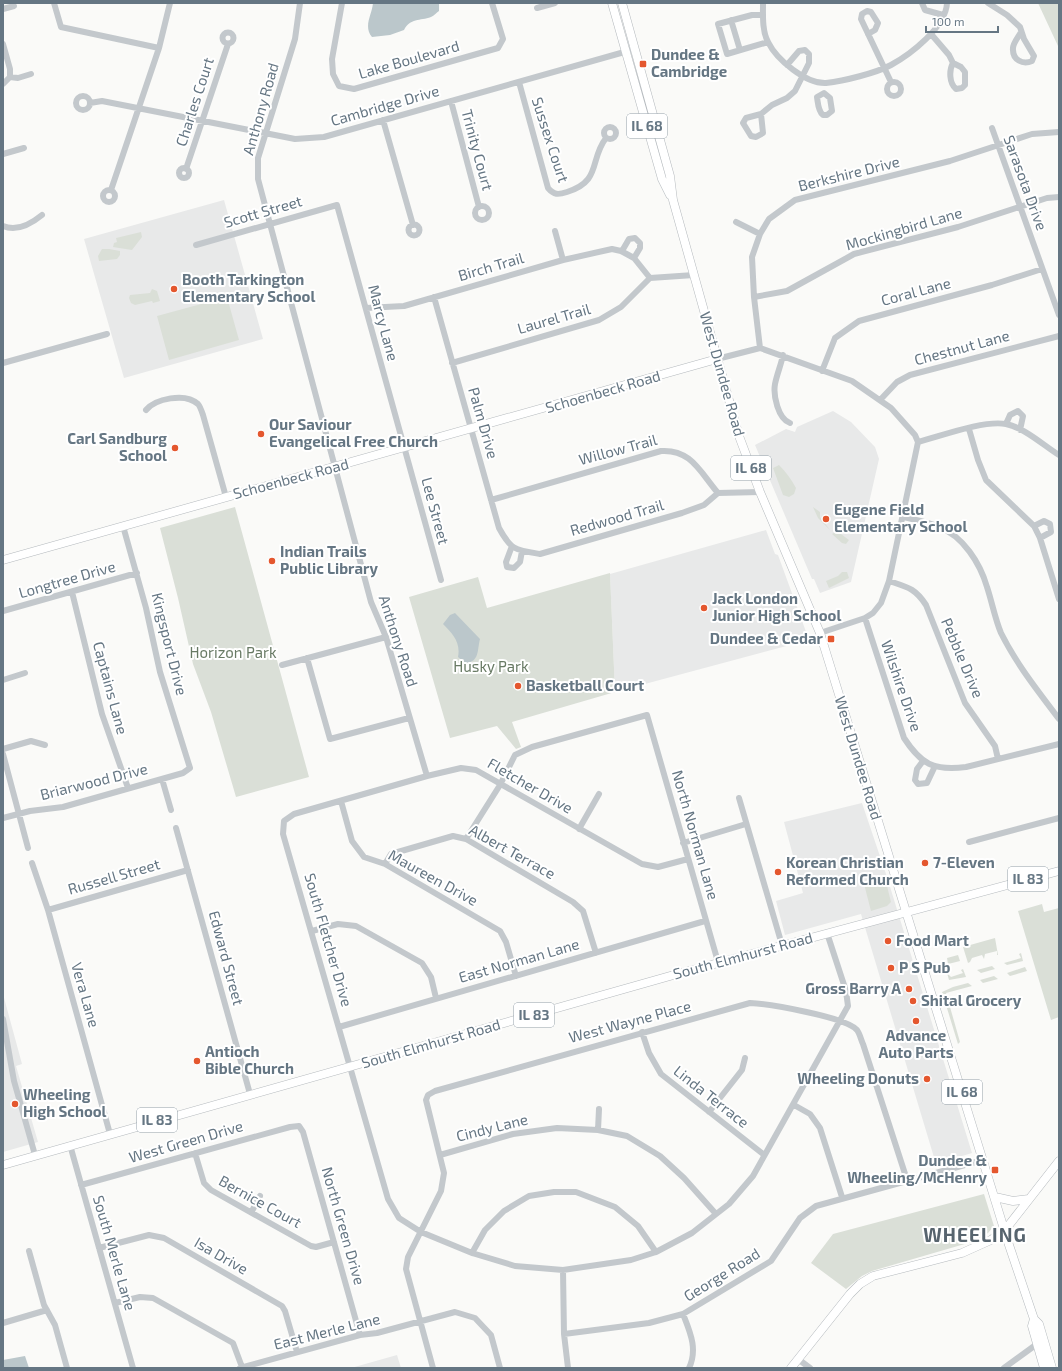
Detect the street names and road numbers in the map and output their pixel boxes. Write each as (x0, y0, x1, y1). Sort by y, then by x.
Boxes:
street label: Lake Boulevard (356, 36, 461, 82)
street label: Charles Court (171, 55, 217, 148)
street label: Anthony Road (238, 60, 282, 157)
street label: Cambridge Drive (328, 81, 441, 129)
street label: Sussex Court (529, 95, 573, 185)
street label: Trinity Court (458, 107, 498, 193)
road number: IL 68 (627, 114, 667, 138)
street label: Sarasota Drive (1000, 133, 1051, 233)
street label: Berkshire Drive (796, 152, 901, 194)
street label: Scott Street (222, 191, 304, 231)
street label: Mockingbird Lane (843, 203, 964, 253)
street label: Birch Trail (456, 248, 526, 284)
street label: Coral Lane (879, 273, 953, 309)
street label: Marcy Lane (365, 283, 403, 363)
street label: Laurel Trail (515, 299, 593, 337)
street label: West Dundee Road (697, 309, 749, 438)
street label: Chestnut Lane (912, 326, 1011, 368)
street label: Schoenbeck Road (543, 366, 662, 416)
street label: Palm Drive (465, 385, 503, 461)
street label: Willow Trail (577, 430, 659, 468)
street label: Schoenbeck Road (231, 454, 351, 502)
road number: IL 68 (731, 456, 771, 480)
street label: Lee Street (418, 475, 454, 547)
street label: Redwood Trail (568, 495, 666, 539)
street label: Longtree Drive (16, 557, 117, 601)
street label: Kingsport Drive (149, 591, 191, 697)
street label: Anthony Road (376, 593, 422, 689)
street label: Pebble Drive (938, 615, 988, 700)
street label: Wilshire Drive (878, 638, 926, 734)
street label: Captains Lane (90, 639, 132, 736)
street label: West Dundee Road (832, 694, 886, 822)
street label: Fletcher Drive (485, 754, 576, 817)
street label: Briarwood Drive (38, 759, 149, 803)
street label: North Norman Lane (669, 768, 723, 902)
street label: Albert Terrace (466, 820, 559, 882)
street label: Maureen Drive (386, 845, 481, 909)
street label: Russell Street (66, 854, 162, 898)
road number: IL 83 (1008, 867, 1048, 891)
street label: South Fletcher Drive (301, 871, 357, 1009)
street label: Edward Street (206, 909, 248, 1007)
street label: South Elmhurst Road (671, 928, 815, 982)
street label: East Norman Lane (456, 934, 581, 986)
street label: Vera Lane (68, 960, 104, 1029)
street label: West Wayne Place (567, 996, 693, 1046)
road number: IL 83 (514, 1003, 554, 1027)
street label: South Elmhurst Road (359, 1015, 502, 1072)
street label: Linda Terrace (670, 1061, 753, 1131)
road number: IL 68 (942, 1080, 982, 1104)
road number: IL 83 (137, 1108, 177, 1132)
street label: Cindy Lane (454, 1109, 529, 1145)
street label: West Green Drive (127, 1116, 245, 1166)
street label: North Green Drive (319, 1165, 369, 1287)
street label: Bernice Court (216, 1171, 305, 1231)
street label: South Merle Lane (90, 1193, 140, 1312)
street label: Isa Drive (192, 1233, 251, 1278)
street label: George Road (680, 1244, 763, 1305)
street label: East Merle Lane (272, 1309, 382, 1353)

